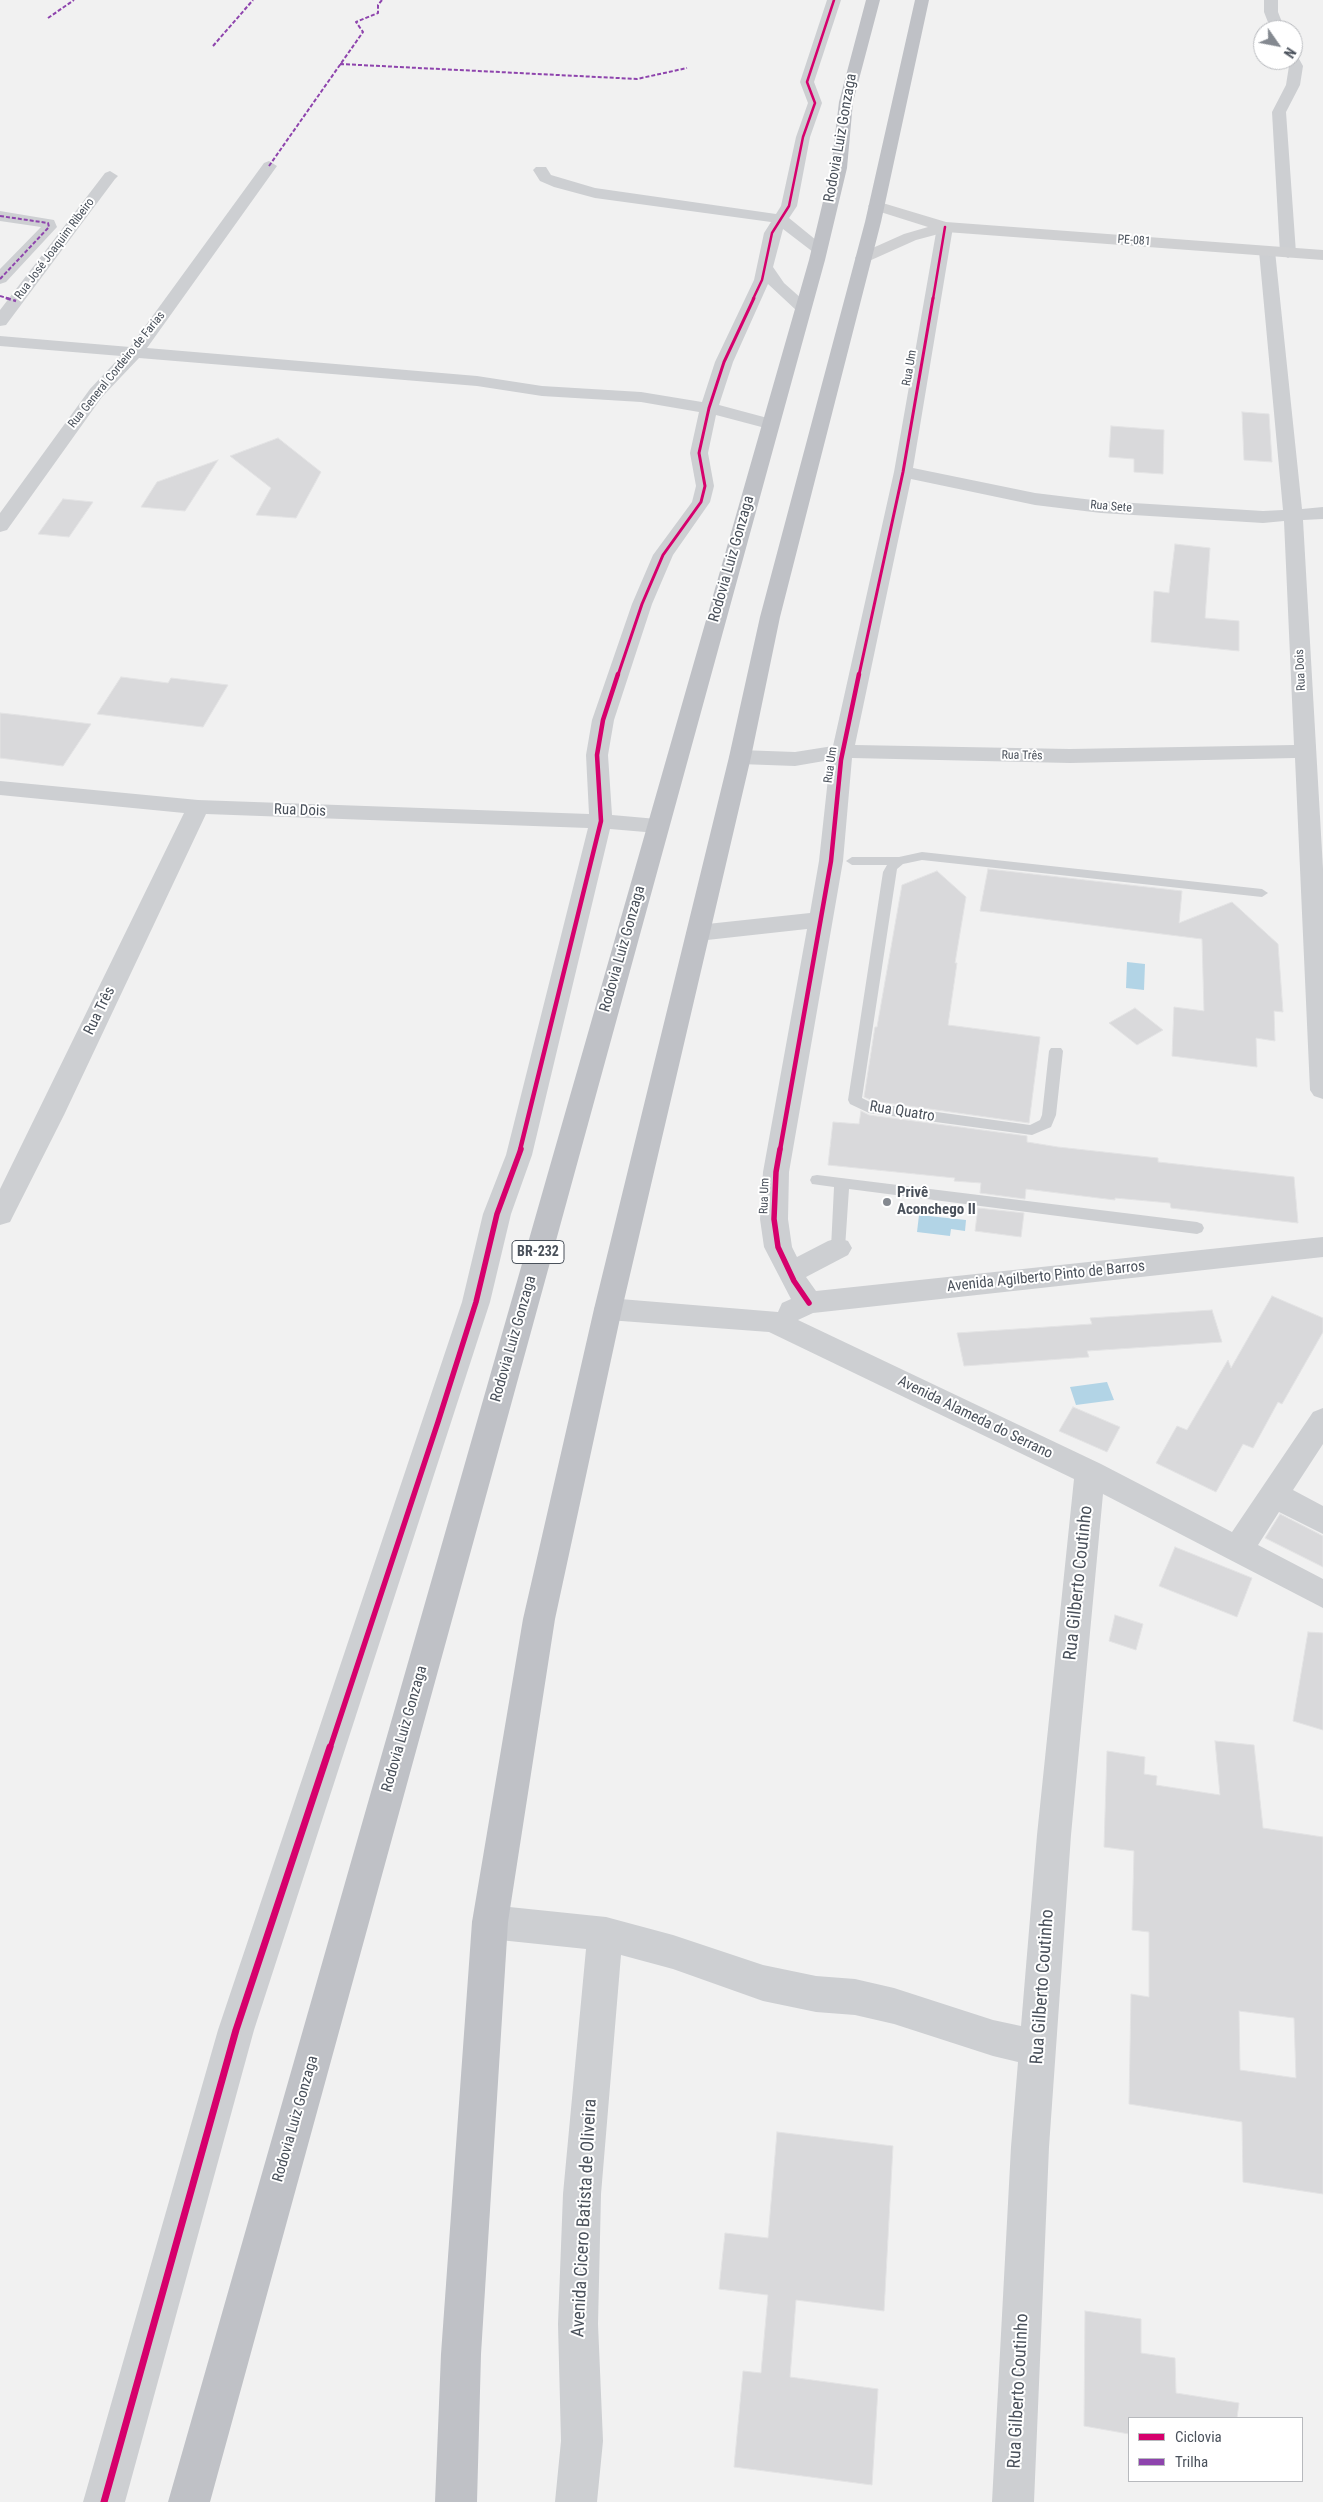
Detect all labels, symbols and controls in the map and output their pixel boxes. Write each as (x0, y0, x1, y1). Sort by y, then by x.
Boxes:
north arrow (1253, 20, 1303, 70)
text: N (1281, 45, 1299, 61)
street label: Rodovia Luiz Gonzaga (821, 72, 861, 204)
street label: Rua José Joaquim Ribeiro (12, 195, 98, 303)
street label: PE-081 (1117, 233, 1151, 249)
street label: Rua General Cordeiro de Farias (66, 309, 168, 431)
street label: Rua Um (900, 349, 920, 387)
street label: Rodovia Luiz Gonzaga (705, 494, 759, 624)
street label: Rua Sete (1090, 498, 1132, 516)
street label: Rua Dois (1293, 649, 1309, 691)
street label: Rua Um (821, 746, 841, 784)
street label: Rua Três (1001, 748, 1043, 764)
street label: Rua Dois (274, 801, 326, 821)
street label: Rodovia Luiz Gonzaga (596, 884, 650, 1014)
street label: Rua Três (81, 984, 119, 1038)
street label: Rua Quatro (868, 1098, 936, 1126)
street label: Rua Um (757, 1178, 773, 1214)
place label: Privê Aconchego II (897, 1184, 976, 1219)
marker: Privê Aconchego II (881, 1196, 893, 1208)
road number: BR-232 (512, 1240, 564, 1264)
street label: Avenida Agilberto Pinto de Barros (946, 1258, 1146, 1296)
street label: Rodovia Luiz Gonzaga (487, 1274, 541, 1404)
street label: Avenida Alameda do Serrano (895, 1373, 1055, 1463)
street label: Rua Gilberto Coutinho (1060, 1505, 1098, 1661)
street label: Rodovia Luiz Gonzaga (378, 1664, 432, 1794)
street label: Rua Gilberto Coutinho (1027, 1909, 1059, 2065)
street label: Rodovia Luiz Gonzaga (269, 2054, 323, 2184)
street label: Avenida Cicero Batista de Oliveira (568, 2098, 602, 2338)
street label: Rua Gilberto Coutinho (1004, 2313, 1034, 2469)
legend (1128, 2417, 1303, 2482)
text: Ciclovia (1175, 2428, 1222, 2446)
text: Trilha (1175, 2453, 1208, 2471)

